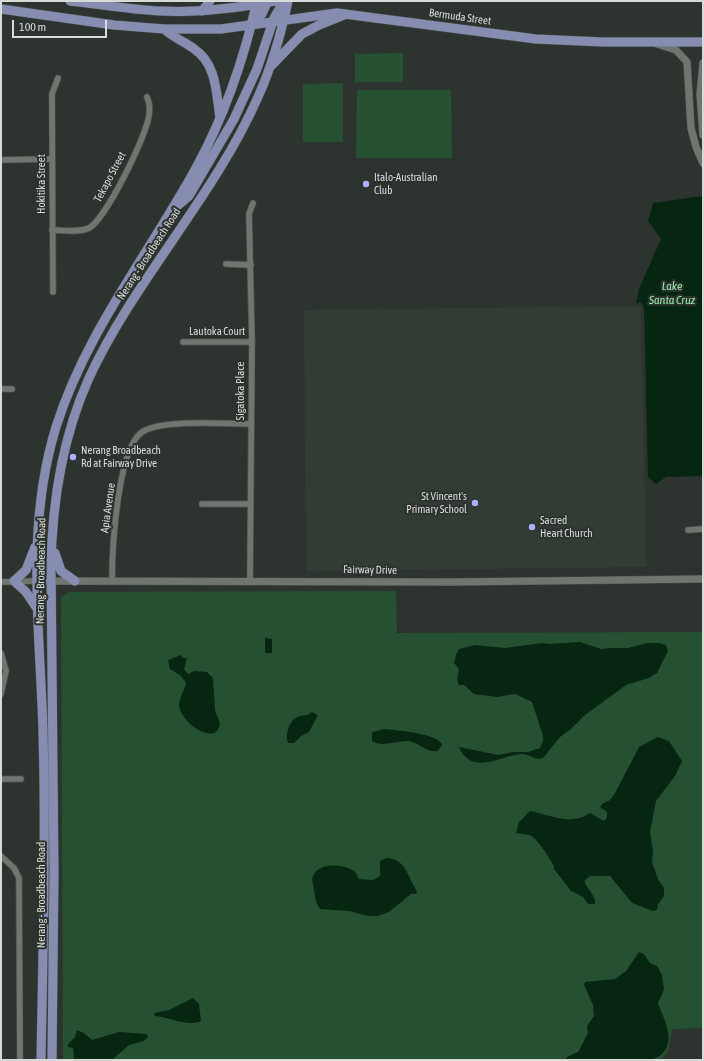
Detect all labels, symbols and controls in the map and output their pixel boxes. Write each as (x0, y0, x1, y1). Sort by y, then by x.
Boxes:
street label: Bermuda Street (428, 6, 492, 28)
scale bar (14, 12, 109, 38)
text: 100 m (19, 20, 46, 34)
street label: Tekapo Street (91, 150, 129, 204)
street label: Hokitika Street (35, 154, 49, 214)
place label: Italo-Australian Club (374, 171, 438, 197)
marker: Italo-Australian Club (361, 179, 371, 189)
street label: Nerang - Broadbeach Road (114, 206, 184, 302)
water label: Lake Santa Cruz (649, 279, 695, 307)
street label: Lautoka Court (189, 325, 245, 339)
street label: Sigatoka Place (234, 362, 248, 420)
place label: Nerang Broadbeach Rd at Fairway Drive (81, 444, 161, 470)
marker: Nerang Broadbeach Rd at Fairway Drive (68, 452, 78, 462)
street label: Apia Avenue (98, 482, 118, 534)
place label: St Vincent's Primary School (406, 490, 467, 516)
marker: St Vincent's Primary School (470, 498, 480, 508)
place label: Sacred Heart Church (540, 514, 593, 540)
street label: Nerang - Broadbeach Road (33, 518, 49, 624)
marker: Sacred Heart Church (527, 522, 537, 532)
street label: Fairway Drive (343, 563, 397, 577)
street label: Nerang - Broadbeach Road (35, 842, 49, 948)

